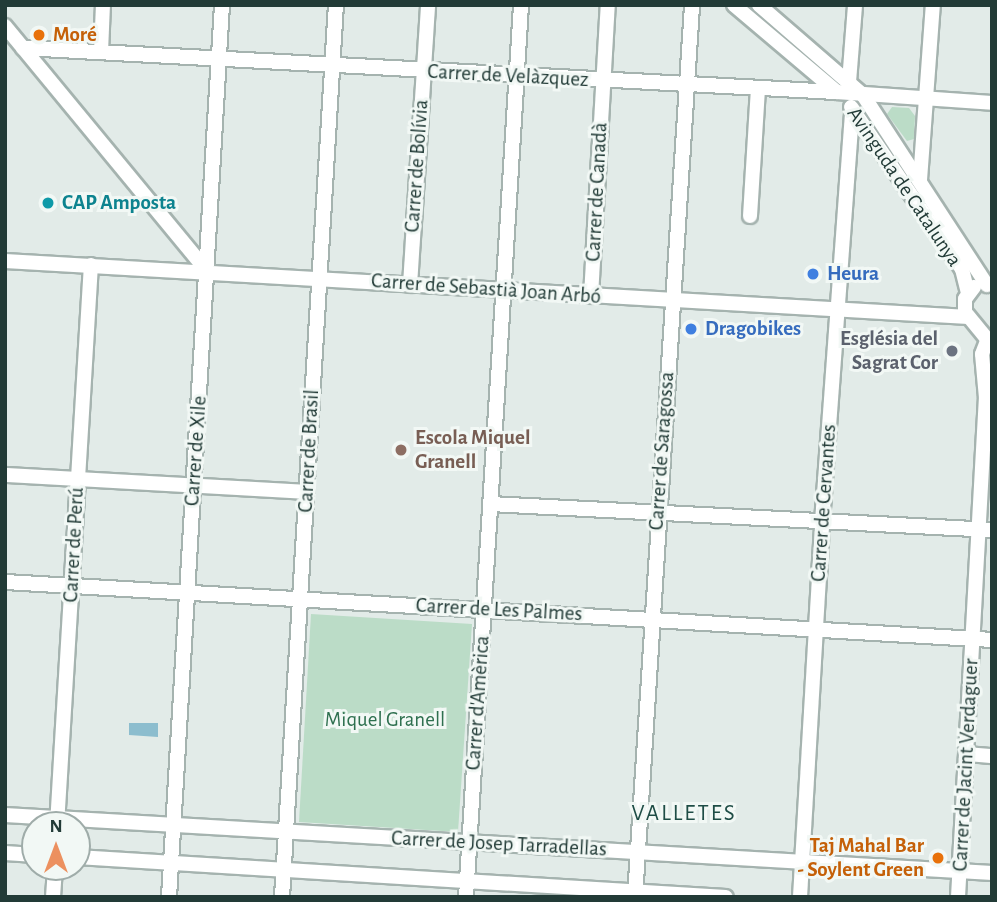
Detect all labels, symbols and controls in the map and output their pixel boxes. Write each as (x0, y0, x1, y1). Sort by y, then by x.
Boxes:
place label: Moré (53, 22, 97, 48)
marker: Moré (31, 27, 47, 43)
street label: Carrer de Velàzquez (427, 59, 589, 93)
street label: Carrer de Bolívia (400, 99, 434, 233)
street label: Avinguda de Catalunya (841, 102, 967, 272)
street label: Carrer de Canadà (581, 122, 613, 262)
place label: CAP Amposta (62, 190, 176, 216)
marker: CAP Amposta (40, 195, 56, 211)
place label: Heura (827, 261, 879, 287)
marker: Heura (805, 266, 821, 282)
street label: Carrer de Sebastià Joan Arbó (370, 268, 602, 310)
place label: Dragobikes (705, 316, 801, 342)
marker: Dragobikes (683, 321, 699, 337)
place label: Església del Sagrat Cor (840, 326, 938, 376)
marker: Església del Sagrat Cor (944, 343, 960, 359)
street label: Carrer de Saragossa (644, 371, 680, 531)
street label: Carrer de Brasil (293, 389, 325, 513)
street label: Carrer de Xile (180, 395, 212, 507)
street label: Carrer de Cervantes (806, 423, 842, 583)
place label: Escola Miquel Granell (415, 425, 530, 475)
marker: Escola Miquel Granell (393, 442, 409, 458)
street label: Carrer de Perú (58, 487, 90, 603)
street label: Carrer de Les Palmes (415, 593, 583, 627)
street label: Carrer d'Amèrica (461, 635, 495, 771)
street label: Carrer de Jacint Verdaguer (948, 658, 984, 872)
park label: Miquel Granell (325, 707, 445, 733)
district label: VALLETES (632, 800, 736, 828)
north arrow (21, 811, 91, 881)
text: N (49, 817, 63, 836)
street label: Carrer de Josep Tarradellas (391, 826, 607, 862)
place label: Taj Mahal Bar - Soylent Green (798, 833, 924, 883)
marker: Taj Mahal Bar - Soylent Green (930, 850, 946, 866)

